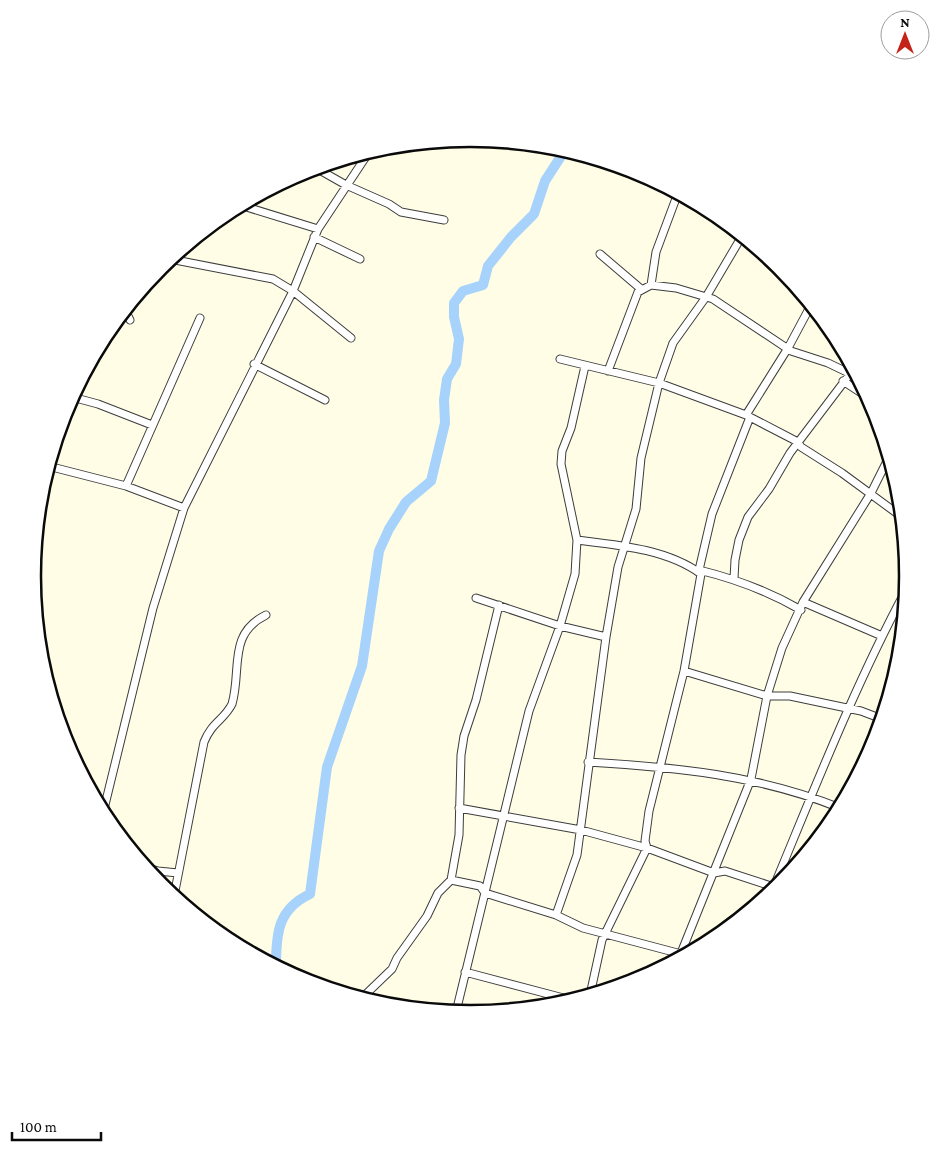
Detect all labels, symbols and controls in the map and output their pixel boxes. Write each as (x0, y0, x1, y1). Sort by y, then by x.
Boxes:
north arrow (880, 10, 930, 60)
text: N (900, 14, 910, 30)
scale bar (12, 1110, 101, 1142)
text: 100 m (20, 1119, 57, 1135)

